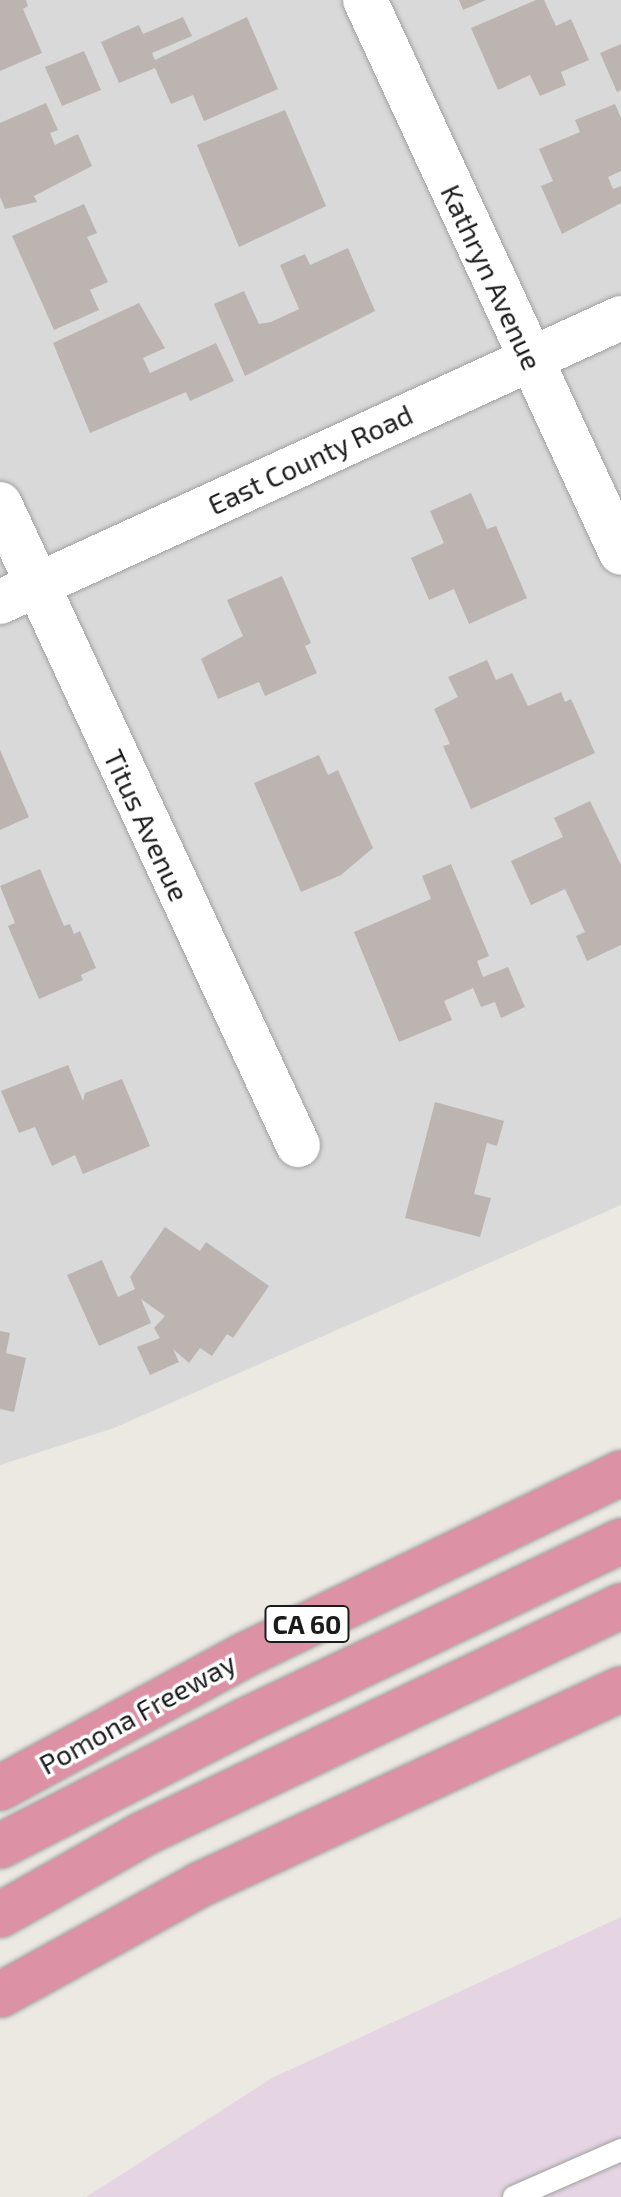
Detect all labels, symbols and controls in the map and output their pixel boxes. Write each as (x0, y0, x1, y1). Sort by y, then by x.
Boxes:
street label: Kathryn Avenue (434, 179, 550, 375)
street label: East County Road (202, 397, 418, 521)
street label: Titus Avenue (97, 744, 197, 906)
road number: CA 60 (263, 1602, 351, 1646)
street label: Pomona Freeway (33, 1645, 241, 1781)

